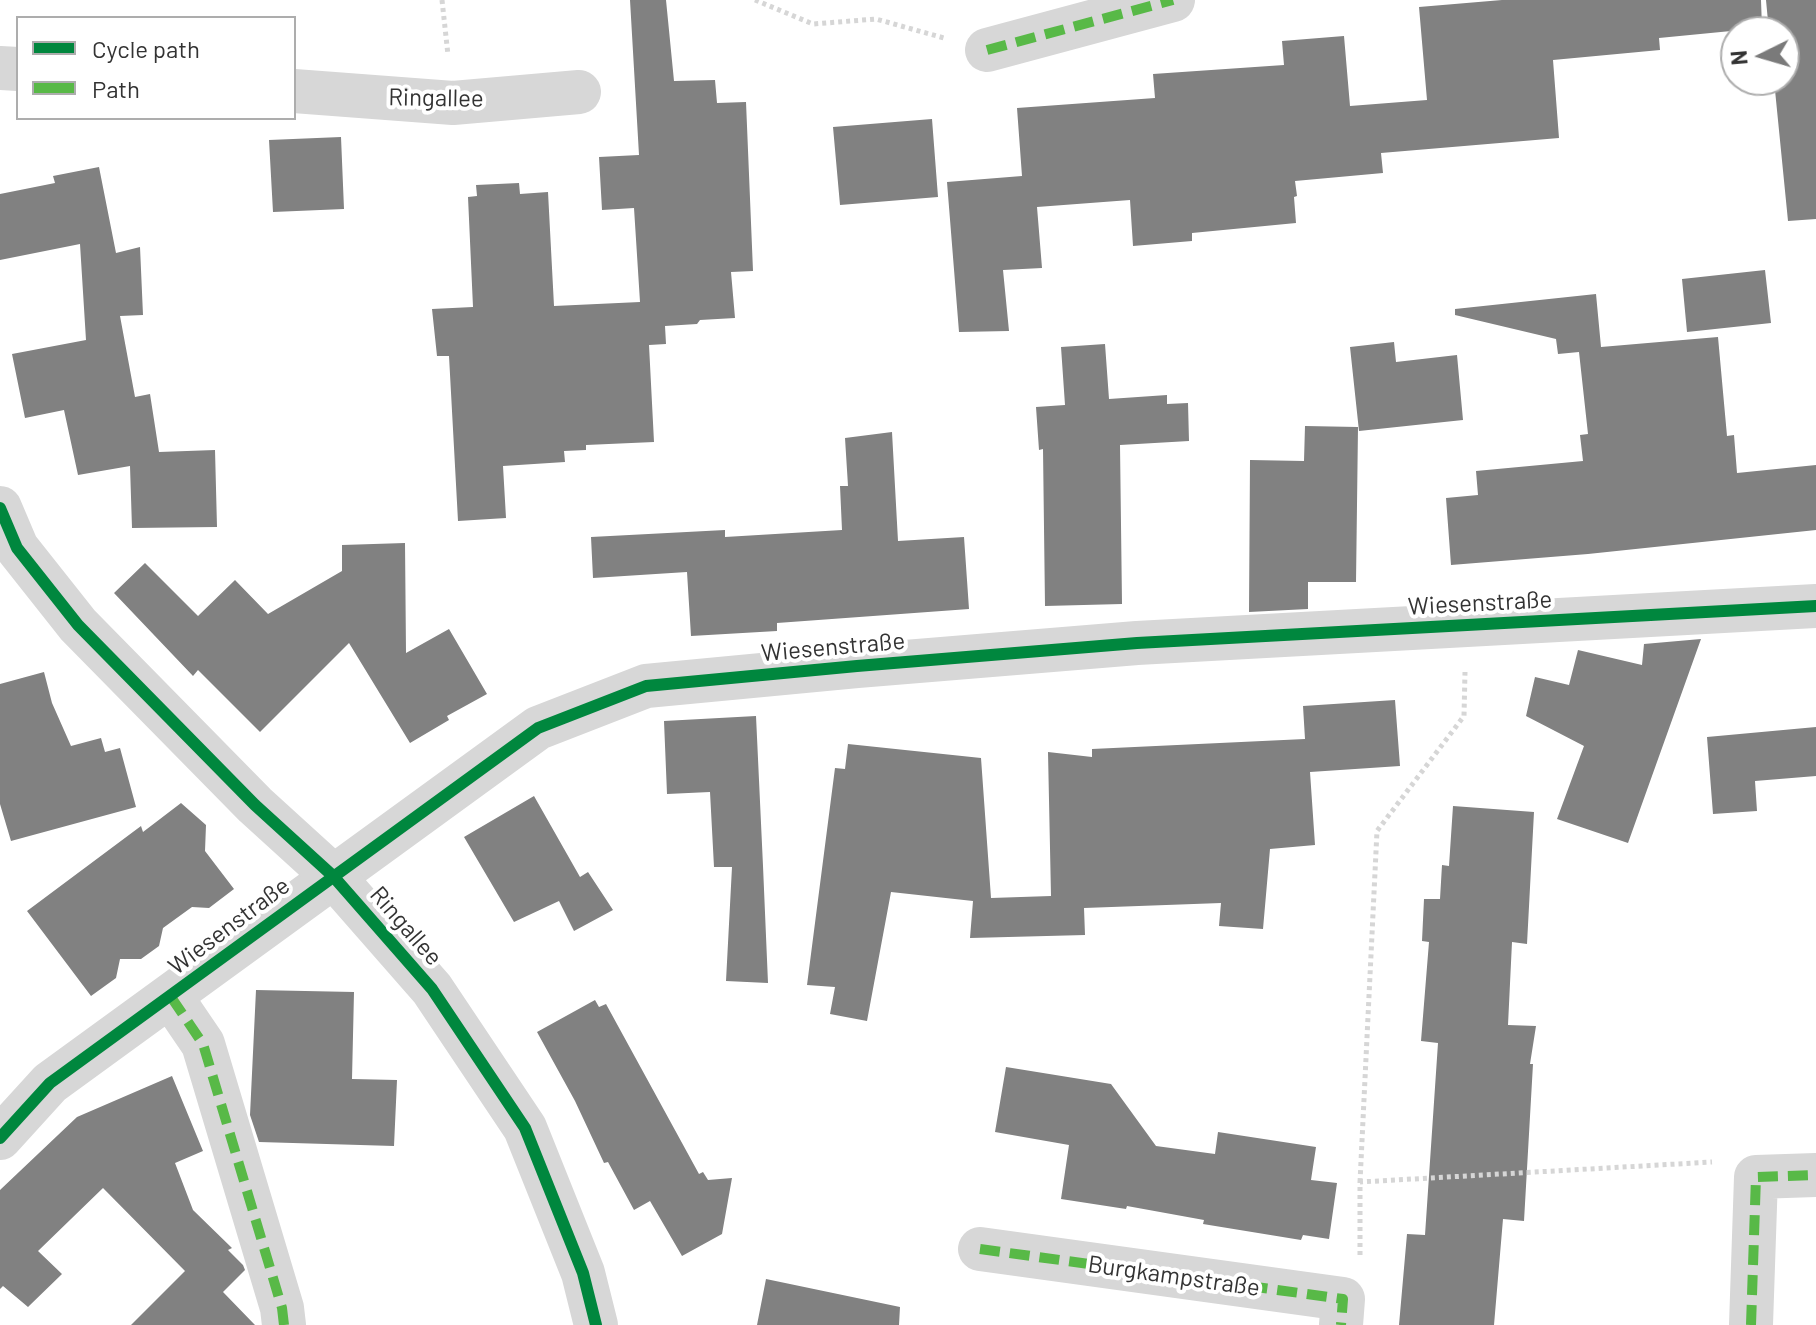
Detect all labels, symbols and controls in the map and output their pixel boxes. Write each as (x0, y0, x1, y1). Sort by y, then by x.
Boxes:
legend (16, 16, 296, 120)
north arrow (1720, 16, 1800, 96)
text: Cycle path (92, 34, 200, 63)
text: N (1724, 49, 1752, 66)
text: Path (92, 74, 140, 103)
street label: Ringallee (388, 83, 484, 113)
street label: Wiesenstraße (1407, 585, 1553, 621)
street label: Wiesenstraße (760, 626, 906, 668)
street label: Wiesenstraße (163, 871, 295, 981)
street label: Ringallee (364, 881, 448, 971)
street label: Burgkampstraße (1086, 1250, 1262, 1302)

